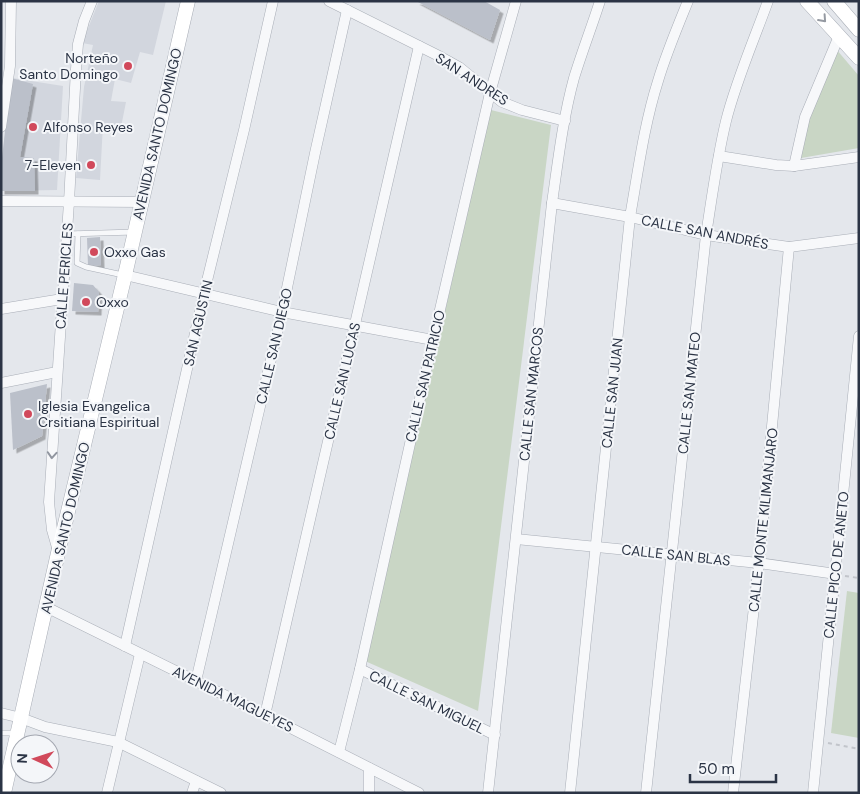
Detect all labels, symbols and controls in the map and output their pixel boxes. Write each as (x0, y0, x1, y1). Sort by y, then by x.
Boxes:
one-way arrow (817, 13, 826, 22)
street label: AVENIDA SANTO DOMINGO (128, 46, 186, 222)
place label: Norteño Santo Domingo (19, 49, 118, 83)
street label: SAN ANDRES (432, 49, 512, 109)
marker: Norteño Santo Domingo (122, 60, 134, 72)
place label: Alfonso Reyes (43, 118, 133, 136)
marker: Alfonso Reyes (27, 121, 39, 133)
place label: 7-Eleven (25, 156, 81, 174)
marker: 7-Eleven (85, 159, 97, 171)
street label: CALLE SAN ANDRÉS (640, 211, 770, 253)
street label: CALLE PERICLES (51, 222, 77, 330)
place label: Oxxo Gas (104, 243, 166, 261)
marker: Oxxo Gas (88, 246, 100, 258)
street label: SAN AGUSTIN (179, 278, 217, 368)
street label: CALLE SAN DIEGO (252, 286, 296, 406)
place label: Oxxo (96, 293, 129, 311)
marker: Oxxo (80, 296, 92, 308)
street label: CALLE SAN PATRICIO (401, 308, 449, 444)
street label: CALLE SAN LUCAS (320, 321, 364, 441)
street label: CALLE SAN MARCOS (515, 326, 547, 462)
street label: CALLE SAN MATEO (674, 331, 704, 455)
street label: CALLE SAN JUAN (597, 337, 627, 449)
place label: Iglesia Evangelica Crsitiana Espiritual (38, 397, 159, 431)
marker: Iglesia Evangelica Crsitiana Espiritual (22, 408, 34, 420)
street label: CALLE MONTE KILIMANJARO (744, 427, 782, 613)
street label: AVENIDA SANTO DOMINGO (36, 440, 94, 616)
one-way arrow (47, 452, 58, 460)
street label: CALLE PICO DE ANETO (819, 490, 853, 639)
street label: CALLE SAN BLAS (621, 540, 731, 570)
street label: AVENIDA MAGUEYES (170, 662, 296, 736)
street label: CALLE SAN MIGUEL (366, 666, 488, 738)
north arrow (10, 734, 60, 784)
scale bar (690, 752, 776, 784)
text: N (13, 753, 31, 764)
text: 50 m (698, 759, 735, 779)

